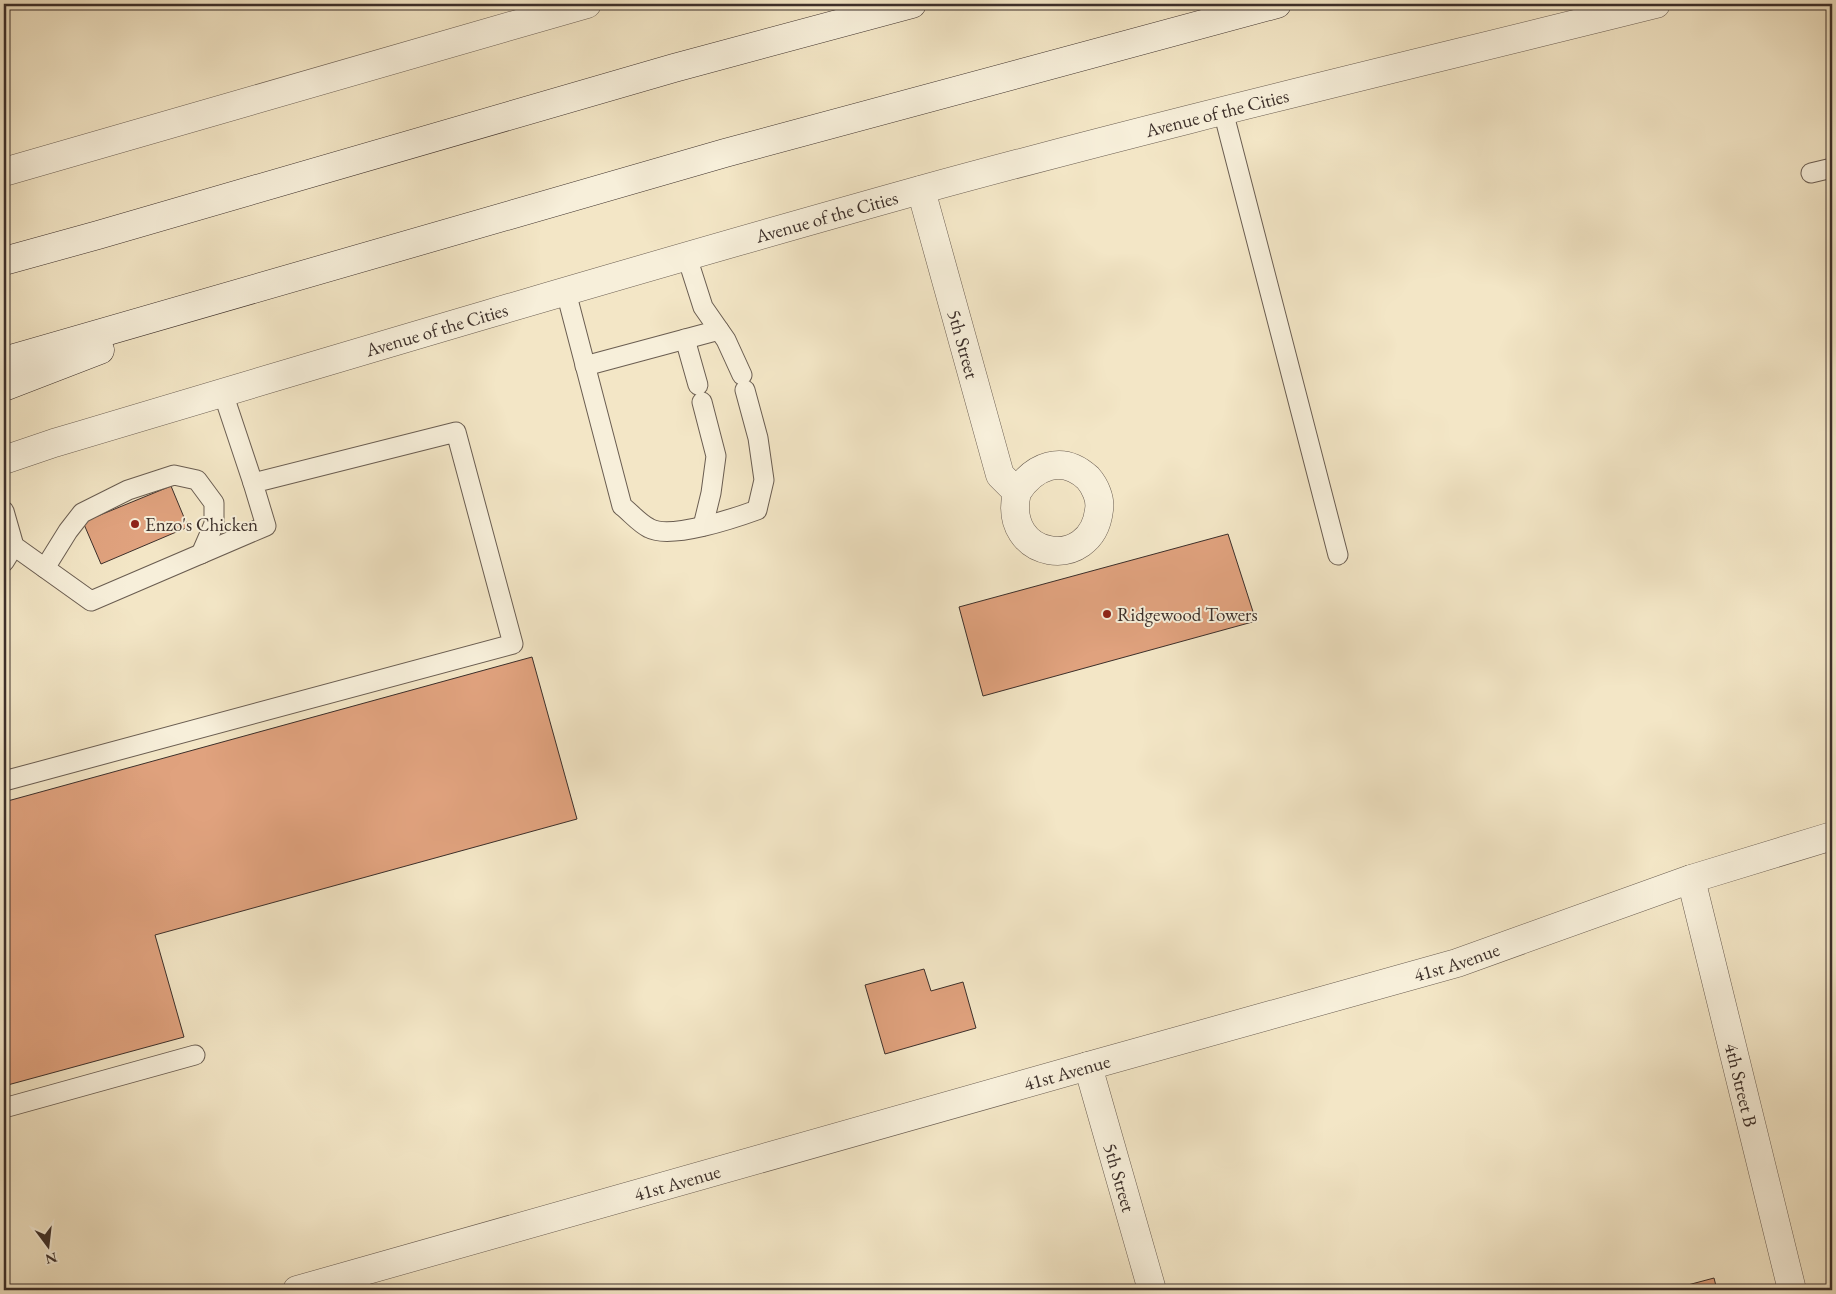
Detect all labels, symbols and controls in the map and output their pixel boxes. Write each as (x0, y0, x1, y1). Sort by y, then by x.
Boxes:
street label: Avenue of the Cities (1142, 83, 1291, 143)
street label: Avenue of the Cities (752, 185, 901, 249)
street label: Avenue of the Cities (362, 297, 511, 363)
street label: 5th Street (942, 307, 985, 382)
place label: Enzo's Chicken (145, 512, 258, 537)
marker: Enzo's Chicken (129, 518, 141, 530)
place label: Ridgewood Towers (1117, 602, 1258, 627)
marker: Ridgewood Towers (1101, 608, 1113, 620)
street label: 41st Avenue (1411, 937, 1503, 988)
street label: 4th Street B (1719, 1041, 1763, 1129)
street label: 41st Avenue (1021, 1048, 1113, 1097)
street label: 5th Street (1098, 1140, 1141, 1215)
street label: 41st Avenue (631, 1159, 723, 1207)
north arrow (22, 1222, 72, 1272)
text: N (43, 1248, 59, 1269)

